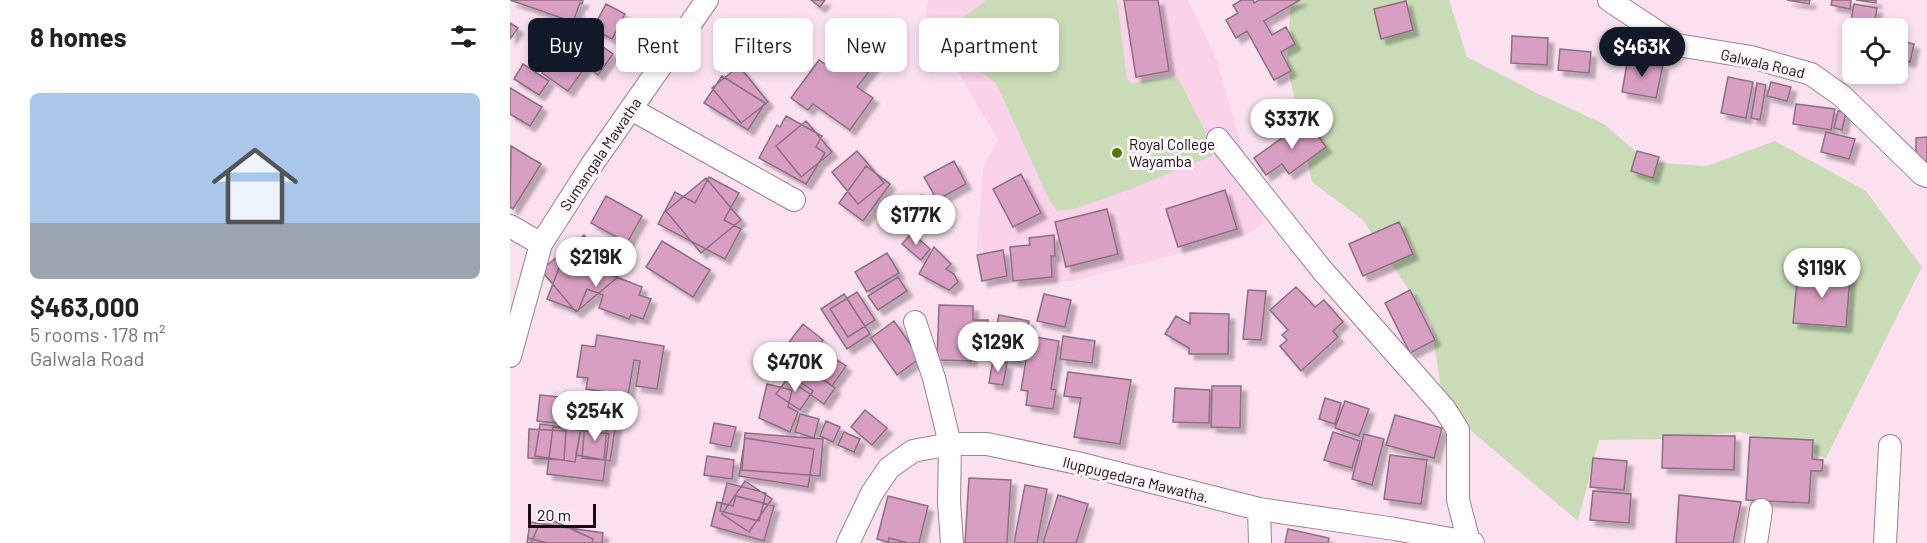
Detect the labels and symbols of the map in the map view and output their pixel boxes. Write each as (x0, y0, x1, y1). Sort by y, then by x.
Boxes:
pin: $463K (1600, 27, 1684, 78)
street label: Galwala Road (1719, 45, 1807, 81)
street label: Sumangala Mawatha (555, 94, 645, 214)
pin: $337K (1250, 99, 1334, 150)
place label: Royal College Wayamba (1129, 135, 1215, 170)
marker: Royal College Wayamba (1110, 146, 1124, 160)
pin: $177K (874, 195, 958, 246)
pin: $219K (554, 237, 638, 288)
pin: $119K (1780, 248, 1864, 299)
pin: $129K (956, 322, 1040, 373)
pin: $470K (753, 342, 837, 393)
pin: $254K (553, 391, 637, 442)
street label: Iluppugedara Mawatha. (1061, 452, 1211, 506)
scale bar (528, 501, 596, 528)

